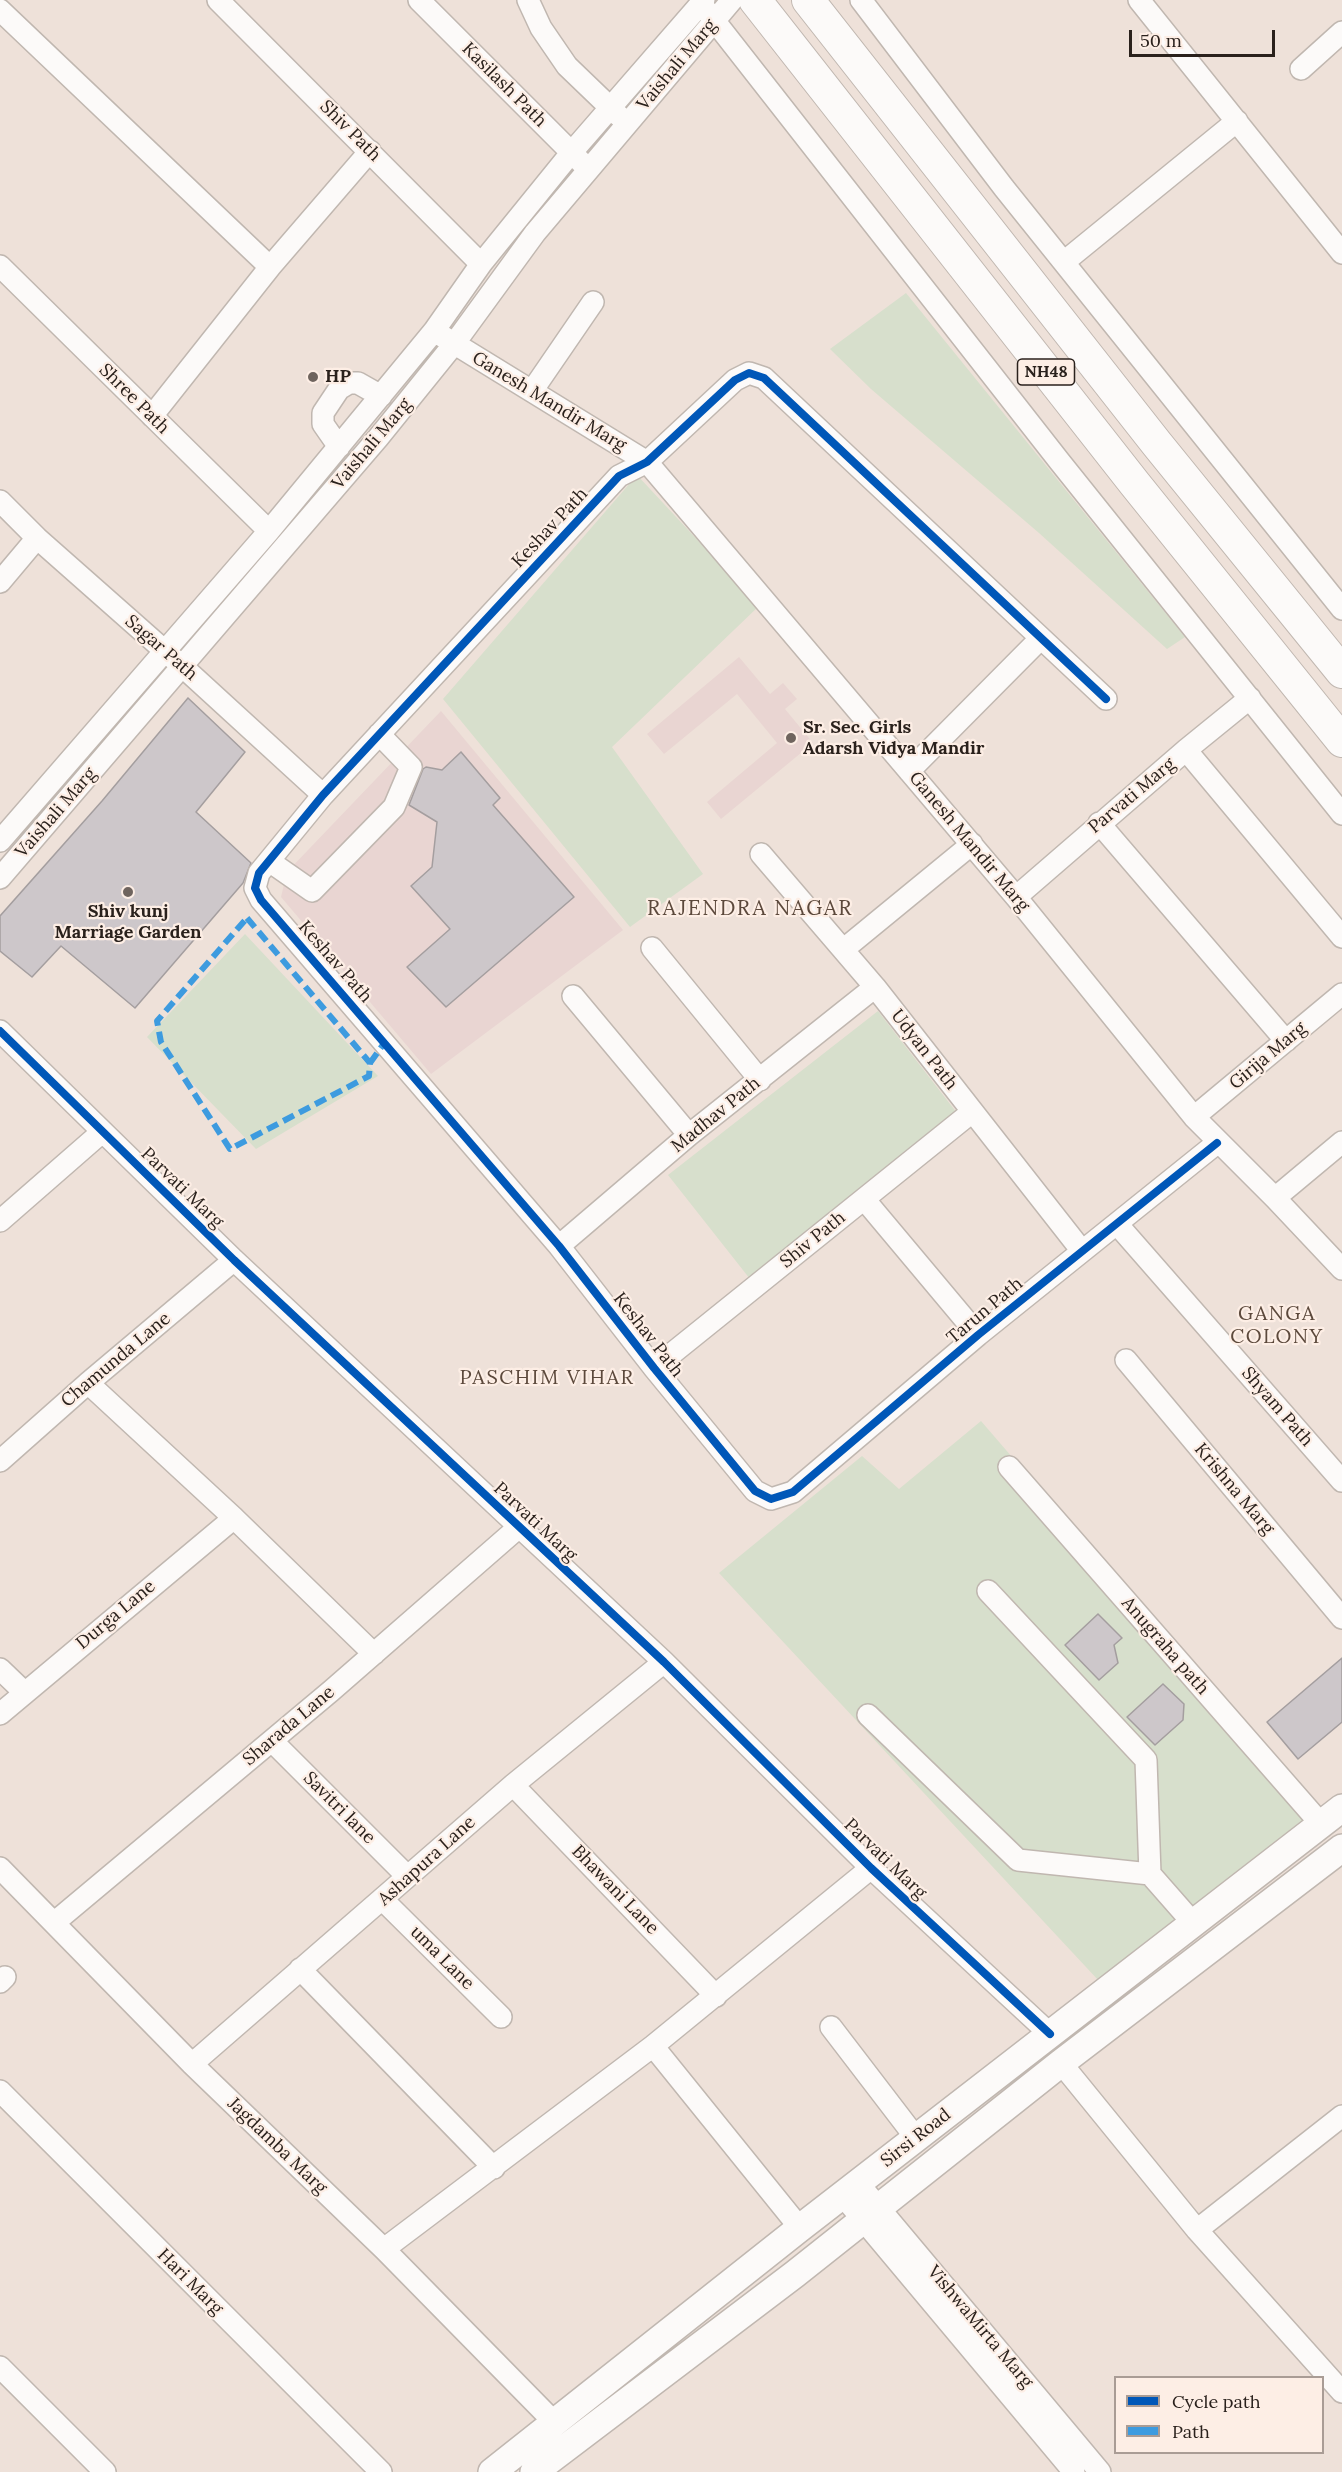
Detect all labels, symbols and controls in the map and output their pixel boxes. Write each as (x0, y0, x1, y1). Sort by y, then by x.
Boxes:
street label: Vaishali Marg (633, 15, 721, 115)
scale bar (1132, 18, 1278, 56)
text: 50 m (1140, 29, 1182, 52)
street label: Kasilash Path (457, 38, 551, 132)
street label: Shiv Path (315, 96, 385, 166)
street label: Ganesh Mandir Marg (468, 347, 630, 457)
street label: Shree Path (94, 359, 174, 439)
road number: NH48 (1018, 359, 1074, 385)
place label: HP (325, 366, 351, 388)
marker: HP (306, 370, 320, 384)
street label: Vaishali Marg (328, 394, 416, 494)
street label: Keshav Path (507, 484, 593, 572)
street label: Sagar Path (120, 611, 202, 685)
place label: Sr. Sec. Girls Adarsh Vidya Mandir (803, 717, 984, 760)
marker: Sr. Sec. Girls Adarsh Vidya Mandir (784, 731, 798, 745)
street label: Parvati Marg (1084, 754, 1180, 838)
street label: Vaishali Marg (11, 764, 101, 862)
street label: Ganesh Mandir Marg (904, 768, 1034, 916)
marker: Shiv kunj Marriage Garden (121, 885, 135, 899)
district label: RAJENDRA NAGAR (647, 896, 853, 922)
place label: Shiv kunj Marriage Garden (54, 901, 202, 944)
street label: Keshav Path (294, 917, 376, 1007)
street label: Udyan Path (886, 1006, 962, 1094)
street label: Girija Marg (1225, 1018, 1311, 1094)
street label: Madhav Path (667, 1073, 765, 1157)
street label: Parvati Marg (136, 1143, 228, 1233)
street label: Shiv Path (776, 1207, 850, 1273)
street label: Tarun Path (943, 1273, 1027, 1349)
street label: Keshav Path (608, 1288, 688, 1382)
district label: GANGA COLONY (1230, 1302, 1324, 1349)
street label: Chamunda Lane (57, 1308, 175, 1412)
street label: Shyam Path (1237, 1363, 1317, 1451)
district label: PASCHIM VIHAR (459, 1366, 635, 1390)
street label: Krishna Marg (1190, 1439, 1278, 1539)
street label: Parvati Marg (489, 1478, 581, 1566)
street label: Durga Lane (72, 1576, 160, 1654)
street label: Anugraha path (1117, 1593, 1213, 1699)
street label: Sharada Lane (239, 1681, 339, 1771)
street label: Savitri lane (298, 1767, 380, 1849)
street label: Ashapura Lane (374, 1812, 480, 1910)
street label: Parvati Marg (839, 1814, 931, 1904)
street label: Bhawani Lane (567, 1841, 663, 1939)
street label: uma Lane (406, 1922, 478, 1994)
street label: Jagdamba Marg (223, 2093, 331, 2199)
street label: Sirsi Road (877, 2104, 955, 2172)
street label: Hari Marg (153, 2245, 227, 2319)
street label: VishwaMirta Marg (923, 2261, 1037, 2393)
legend (1114, 2376, 1324, 2454)
text: Cycle path (1172, 2390, 1261, 2413)
text: Path (1172, 2420, 1210, 2443)

